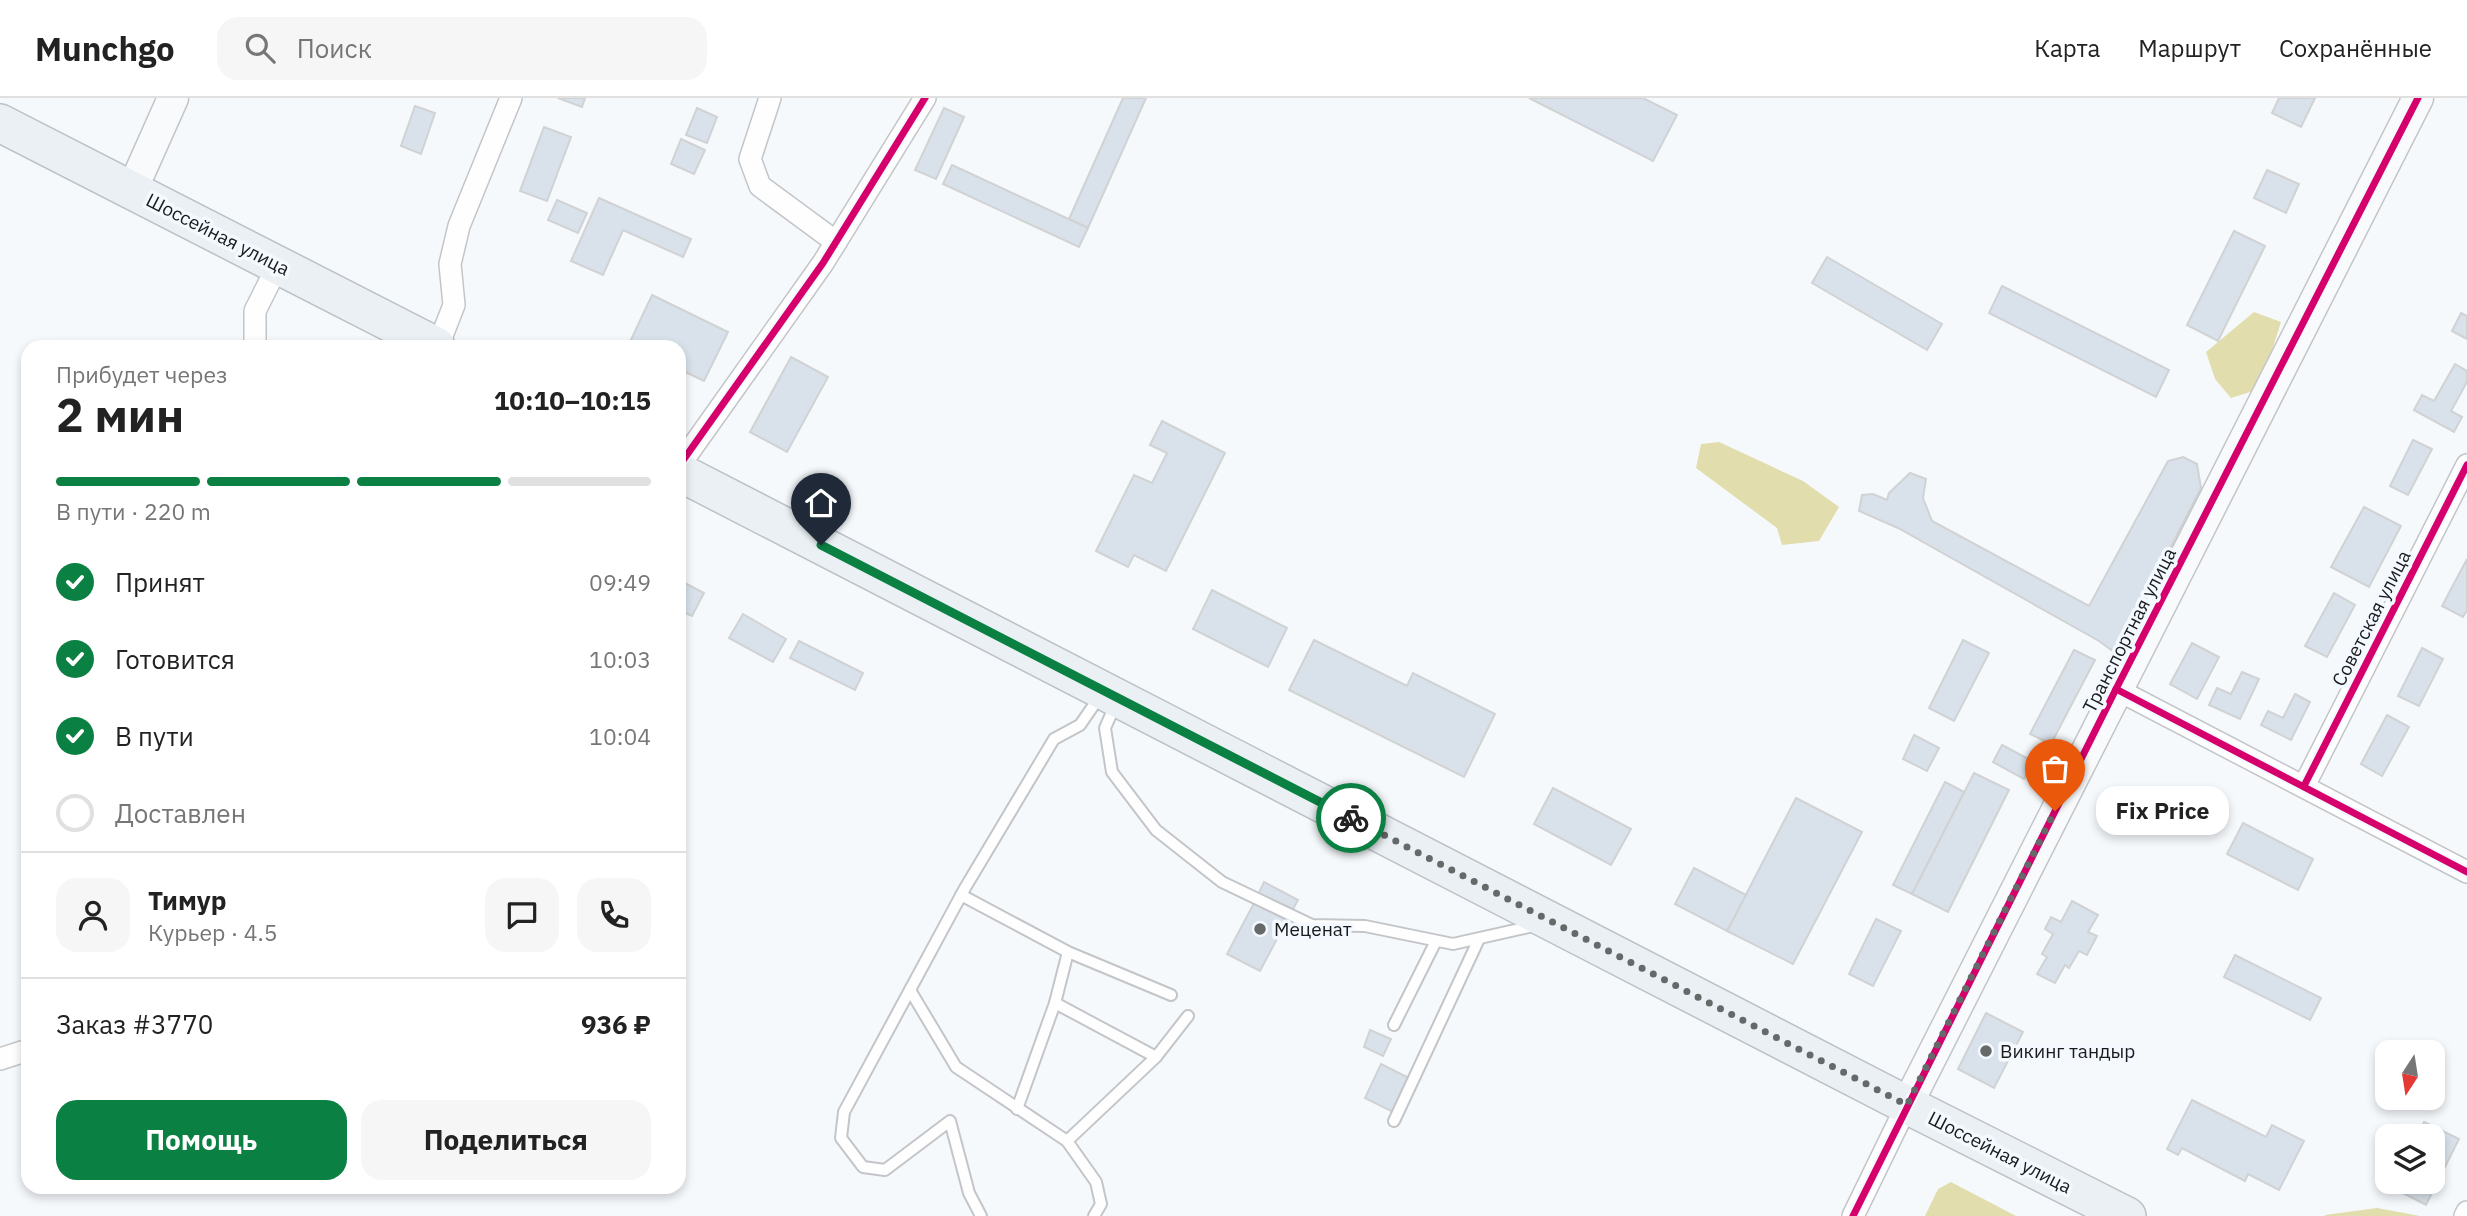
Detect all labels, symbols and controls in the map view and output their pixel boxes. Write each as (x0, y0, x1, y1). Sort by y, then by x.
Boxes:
search box (217, 17, 707, 80)
text: Munchgo (35, 27, 175, 70)
icon: search (241, 29, 279, 67)
text: Поиск (297, 31, 372, 65)
text: Карта (2034, 32, 2100, 64)
text: Маршрут (2138, 32, 2241, 64)
text: Сохранённые (2279, 32, 2432, 64)
street label: Шоссейная улица (142, 187, 294, 281)
text: Прибудет через (56, 359, 228, 389)
text: 10:10–10:15 (494, 383, 651, 417)
text: 2 мин (56, 385, 184, 445)
pin (791, 473, 851, 545)
icon: home (802, 484, 840, 522)
text: В пути · 220 m (56, 496, 211, 526)
street label: Транспортная улица (2077, 544, 2181, 716)
street label: Советская улица (2326, 546, 2416, 690)
icon: check (56, 563, 94, 601)
text: Принят (115, 565, 205, 599)
text: 09:49 (589, 567, 651, 597)
icon: check (56, 640, 94, 678)
text: Готовится (115, 642, 235, 676)
text: 10:03 (589, 644, 651, 674)
icon: check (56, 717, 94, 755)
text: В пути (115, 719, 194, 753)
text: 10:04 (589, 721, 651, 751)
pin (2025, 739, 2085, 811)
icon: bag (2036, 750, 2074, 788)
courier (1316, 783, 1386, 853)
callout: Fix Price (2097, 786, 2230, 836)
text: Fix Price (2116, 795, 2209, 825)
text: Доставлен (115, 796, 246, 830)
icon: bike (1332, 799, 1370, 837)
button: person (56, 878, 130, 952)
button: chat (485, 878, 559, 952)
button: phone (577, 878, 651, 952)
text: Тимур (148, 883, 227, 917)
text: Курьер · 4.5 (148, 917, 278, 947)
place label: Меценат (1274, 917, 1352, 941)
marker: Меценат (1252, 921, 1268, 937)
text: Заказ #3770 (56, 1007, 213, 1041)
text: 936 ₽ (581, 1007, 651, 1041)
place label: Викинг тандыр (2000, 1039, 2135, 1063)
north arrow (2375, 1040, 2445, 1110)
map controls (2375, 1040, 2445, 1194)
marker: Викинг тандыр (1978, 1043, 1994, 1059)
button: Помощь (56, 1100, 347, 1180)
button: Поделиться (361, 1100, 651, 1180)
street label: Шоссейная улица (1924, 1105, 2076, 1199)
button: layers (2375, 1124, 2445, 1194)

